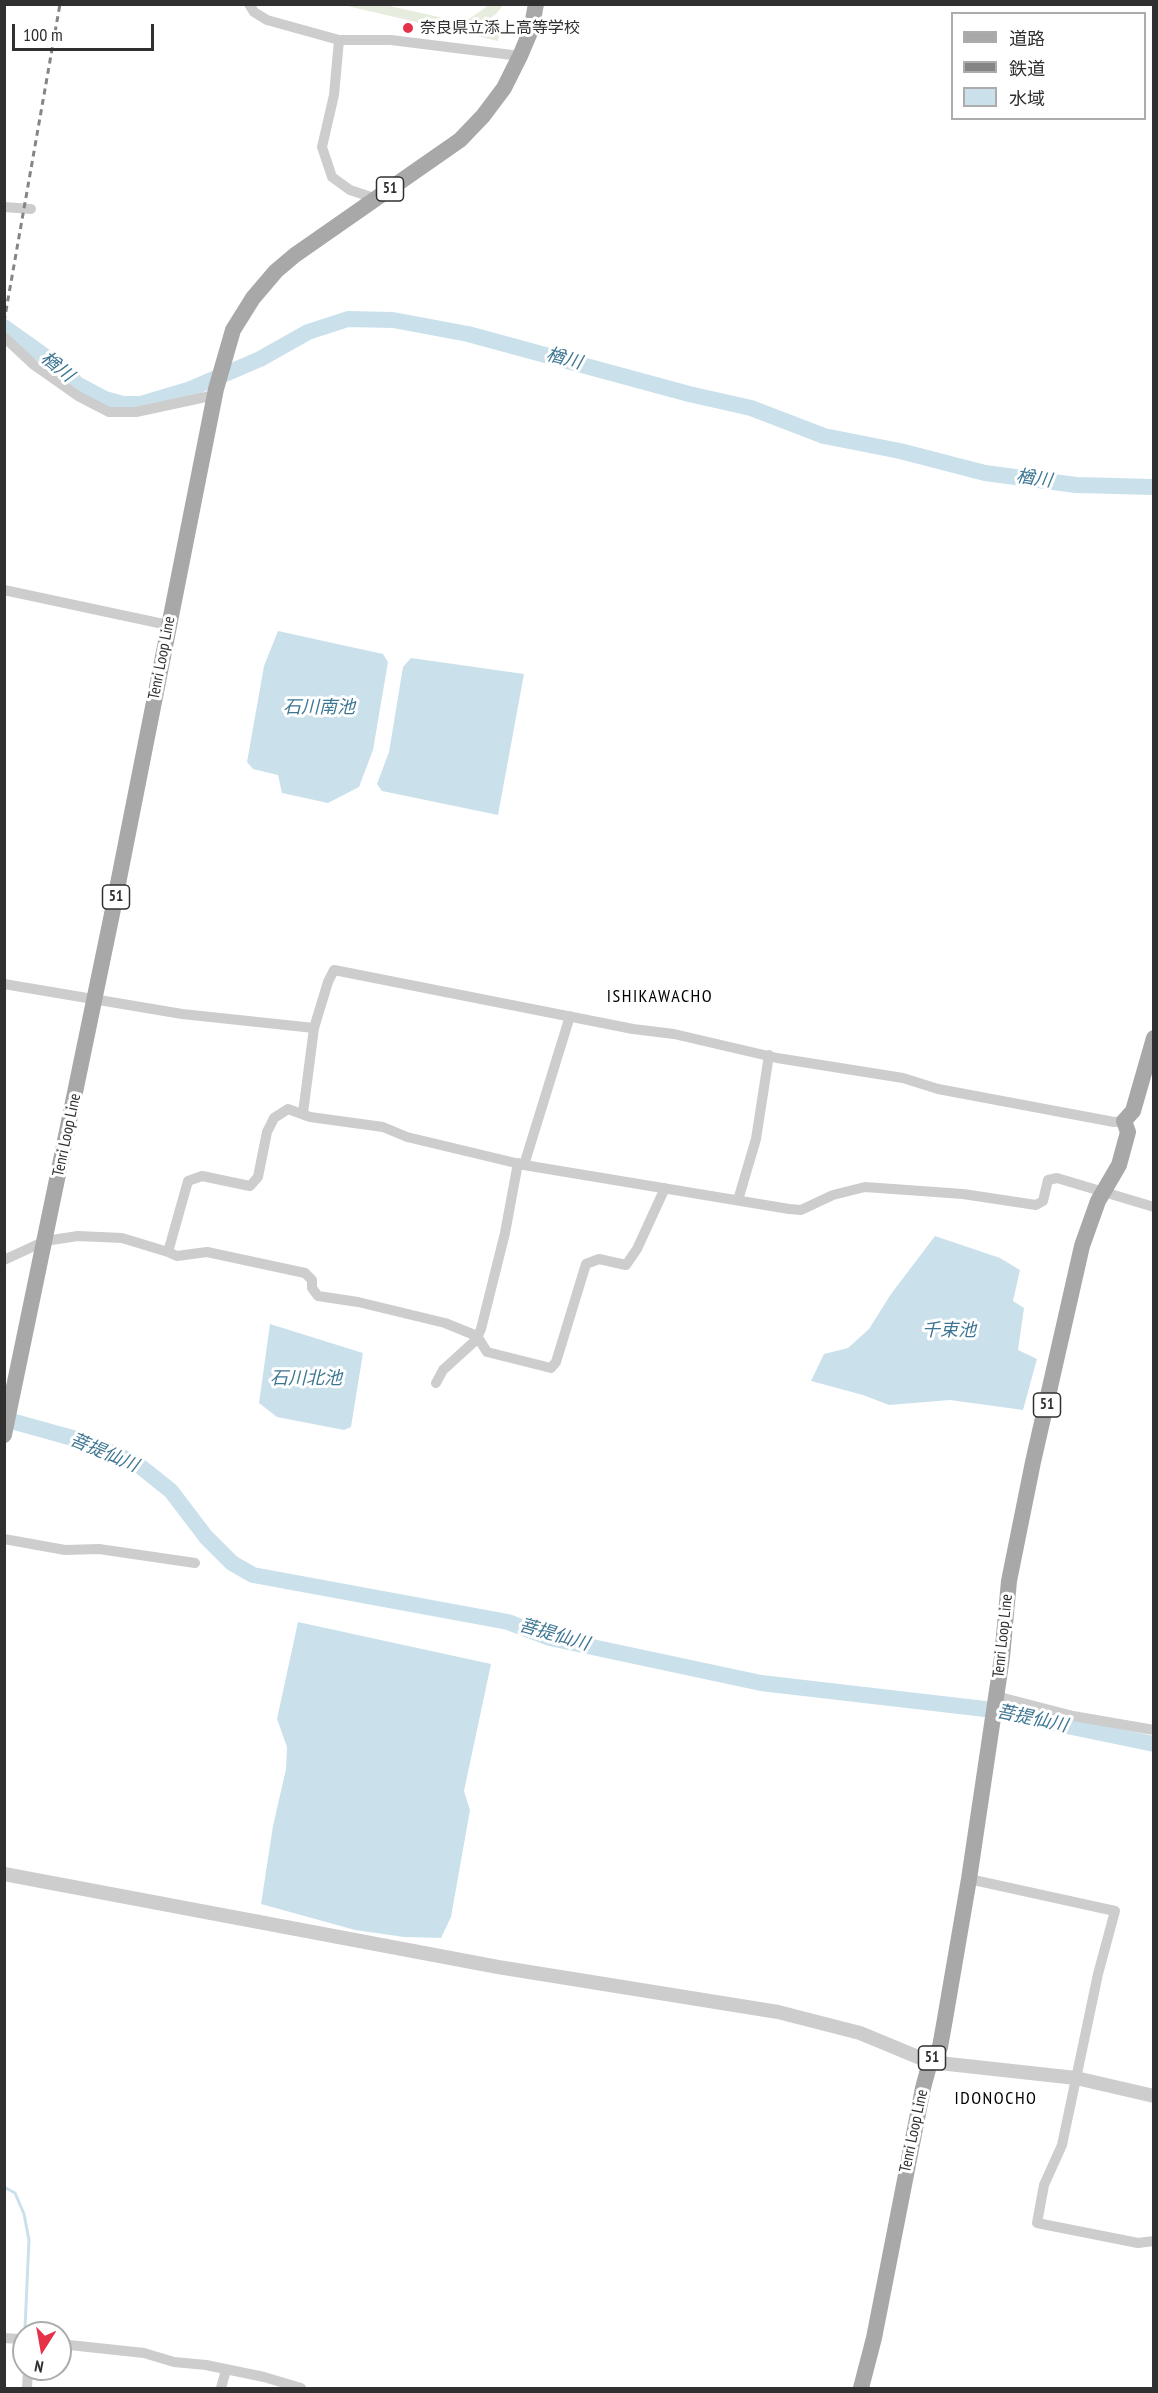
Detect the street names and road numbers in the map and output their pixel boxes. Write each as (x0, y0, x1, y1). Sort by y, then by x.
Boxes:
road number: 51 (376, 177, 404, 201)
street label: Tenri Loop Line (145, 615, 179, 701)
road number: 51 (102, 885, 130, 909)
street label: Tenri Loop Line (49, 1092, 85, 1178)
road number: 51 (1034, 1393, 1060, 1417)
street label: Tenri Loop Line (989, 1593, 1017, 1679)
road number: 51 (918, 2046, 946, 2070)
street label: Tenri Loop Line (896, 2088, 932, 2174)

